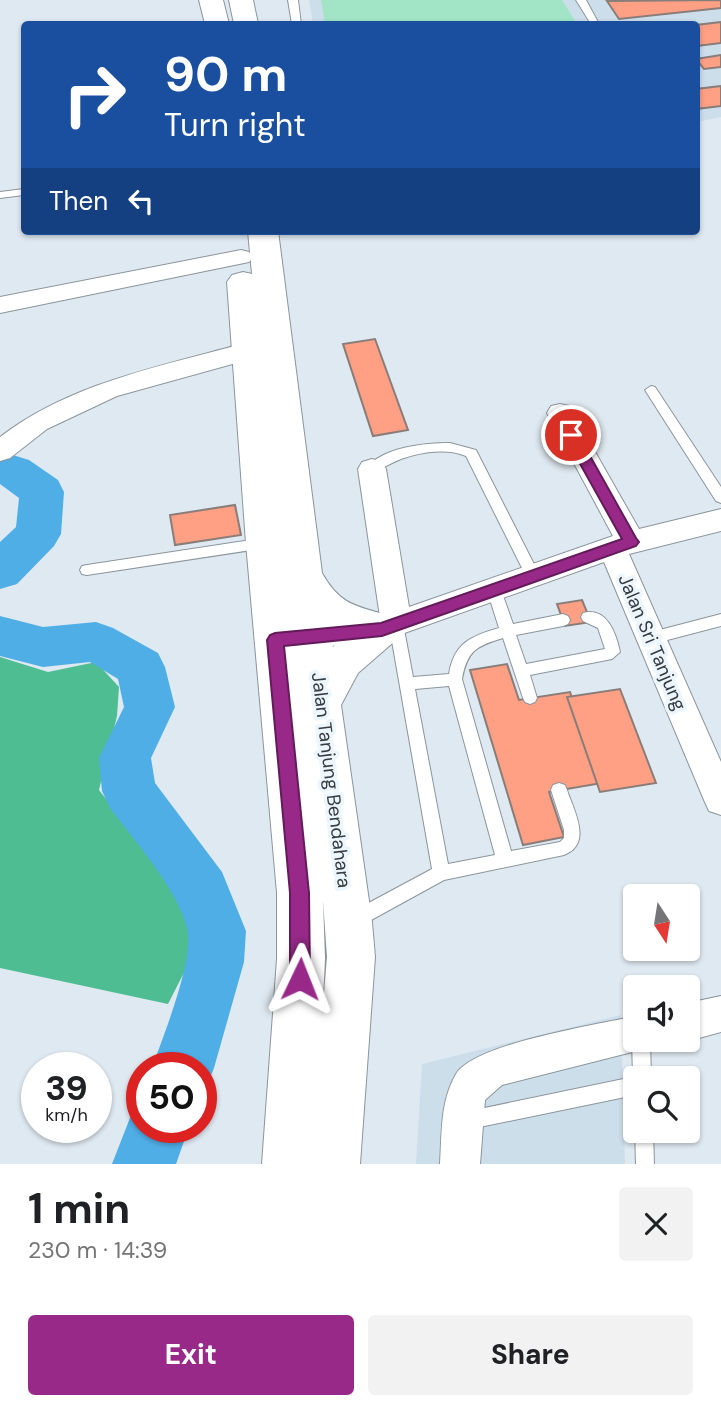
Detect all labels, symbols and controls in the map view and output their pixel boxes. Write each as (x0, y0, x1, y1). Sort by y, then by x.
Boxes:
text: 90 m (164, 42, 287, 106)
icon: right (49, 49, 140, 140)
text: Turn right (164, 104, 306, 146)
icon: left (122, 182, 160, 220)
text: Then (49, 184, 108, 218)
pin (541, 405, 601, 465)
icon: arrive (552, 416, 590, 454)
street label: Jalan Sri Tanjung (613, 570, 693, 714)
street label: Jalan Tanjung Bendahara (306, 671, 357, 889)
north arrow (623, 884, 700, 961)
map controls (623, 884, 700, 1143)
position arrow (263, 942, 337, 1016)
button: sound (623, 975, 700, 1052)
speed limit sign: 50 (126, 1052, 217, 1143)
text: 39 (45, 1065, 88, 1111)
button: search (623, 1066, 700, 1143)
text: km/h (45, 1103, 88, 1127)
text: 1 min (28, 1181, 130, 1236)
button: close (619, 1187, 693, 1261)
text: 230 m · 14:39 (28, 1235, 167, 1265)
button: Exit (28, 1315, 354, 1395)
button: Share (368, 1315, 693, 1395)

